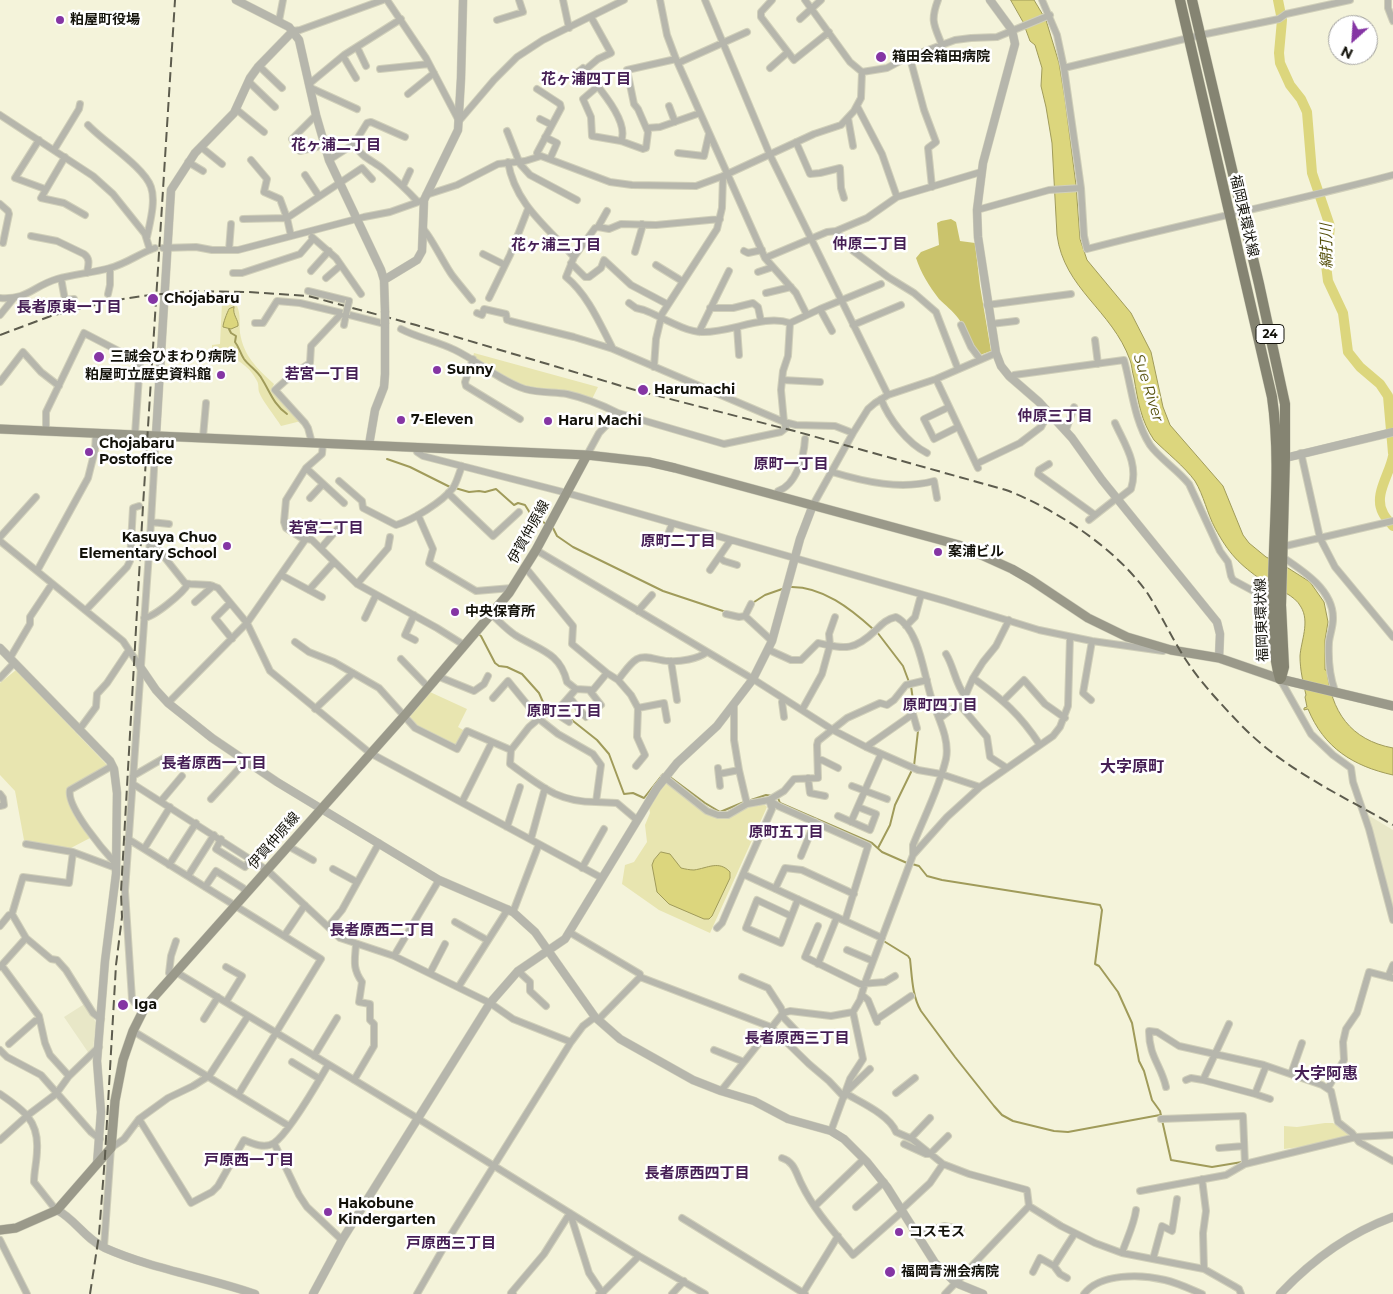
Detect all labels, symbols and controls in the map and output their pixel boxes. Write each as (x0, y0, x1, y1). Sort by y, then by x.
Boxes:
place label: 粕屋町役場 (70, 12, 140, 28)
marker: 粕屋町役場 (54, 14, 66, 26)
north arrow (1328, 15, 1378, 65)
text: N (1338, 42, 1356, 63)
place label: 箱田会箱田病院 (892, 49, 990, 65)
marker: 箱田会箱田病院 (874, 50, 888, 64)
district label: 花ヶ浦四丁目 (541, 71, 631, 89)
district label: 花ヶ浦二丁目 (291, 137, 381, 155)
street label: 福岡東環状線 (1226, 173, 1262, 259)
water label: 綿打川 (1318, 223, 1336, 269)
district label: 仲原二丁目 (833, 236, 907, 254)
district label: 花ヶ浦三丁目 (511, 237, 601, 255)
place label: Chojabaru (164, 291, 240, 307)
marker: Chojabaru (146, 292, 160, 306)
district label: 長者原東一丁目 (17, 299, 121, 317)
road number: 24 (1256, 324, 1284, 344)
place label: 三誠会ひまわり病院 (110, 349, 236, 365)
marker: 三誠会ひまわり病院 (92, 350, 106, 364)
water label: Sue River (1129, 352, 1167, 424)
place label: Sunny (447, 362, 493, 378)
marker: Sunny (431, 364, 443, 376)
district label: 若宮一丁目 (285, 366, 359, 384)
place label: 粕屋町立歴史資料館 (85, 367, 211, 383)
marker: 粕屋町立歴史資料館 (215, 369, 227, 381)
place label: Harumachi (654, 382, 735, 398)
marker: Harumachi (636, 383, 650, 397)
district label: 仲原三丁目 (1018, 408, 1092, 426)
place label: 7-Eleven (411, 412, 473, 428)
place label: Haru Machi (558, 413, 642, 429)
marker: 7-Eleven (395, 414, 407, 426)
marker: Haru Machi (542, 415, 554, 427)
place label: Chojabaru Postoffice (99, 436, 175, 468)
marker: Chojabaru Postoffice (83, 446, 95, 458)
district label: 原町一丁目 (754, 456, 828, 474)
street label: 伊賀仲原線 (505, 497, 553, 567)
district label: 若宮二丁目 (289, 520, 363, 538)
place label: Kasuya Chuo Elementary School (79, 530, 217, 562)
district label: 原町二丁目 (641, 533, 715, 551)
marker: Kasuya Chuo Elementary School (221, 540, 233, 552)
place label: 案浦ビル (948, 544, 1004, 560)
marker: 案浦ビル (932, 546, 944, 558)
street label: 福岡東環状線 (1252, 578, 1272, 662)
place label: 中央保育所 (465, 604, 535, 620)
marker: 中央保育所 (449, 606, 461, 618)
district label: 原町四丁目 (903, 697, 977, 715)
district label: 原町三丁目 (527, 703, 601, 721)
district label: 長者原西一丁目 (162, 755, 266, 773)
district label: 大字原町 (1100, 757, 1164, 777)
street label: 伊賀仲原線 (245, 809, 303, 873)
district label: 原町五丁目 (749, 824, 823, 842)
district label: 長者原西二丁目 (330, 922, 434, 940)
place label: Iga (134, 997, 157, 1013)
marker: Iga (116, 998, 130, 1012)
district label: 長者原西三丁目 (745, 1030, 849, 1048)
district label: 大字阿惠 (1294, 1064, 1358, 1084)
district label: 戸原西一丁目 (204, 1152, 294, 1170)
district label: 長者原西四丁目 (645, 1165, 749, 1183)
place label: Hakobune Kindergarten (338, 1196, 436, 1228)
marker: Hakobune Kindergarten (322, 1206, 334, 1218)
place label: コスモス (909, 1224, 965, 1240)
marker: コスモス (893, 1226, 905, 1238)
district label: 戸原西三丁目 (406, 1235, 496, 1253)
place label: 福岡青洲会病院 (901, 1264, 999, 1280)
marker: 福岡青洲会病院 (883, 1265, 897, 1279)

